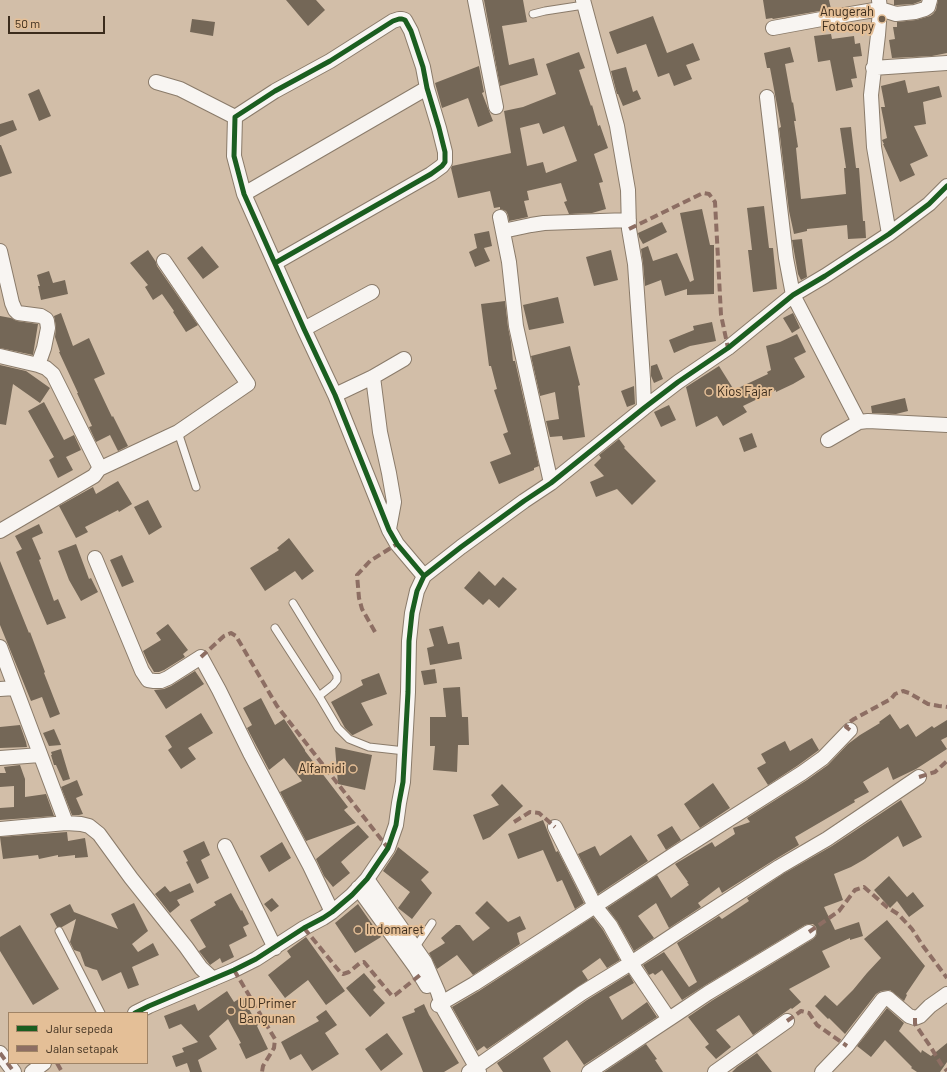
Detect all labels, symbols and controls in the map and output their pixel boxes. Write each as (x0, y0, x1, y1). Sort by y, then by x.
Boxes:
place label: Anugerah Fotocopy (820, 4, 874, 35)
scale bar (10, 8, 107, 34)
marker: Anugerah Fotocopy (877, 14, 887, 24)
text: 50 m (15, 16, 40, 30)
place label: Kios Fajar (717, 384, 772, 400)
marker: Kios Fajar (704, 387, 714, 397)
place label: Alfamidi (299, 761, 345, 777)
marker: Alfamidi (348, 764, 358, 774)
place label: Indomaret (366, 922, 424, 938)
marker: Indomaret (353, 925, 363, 935)
place label: UD Primer Bangunan (239, 996, 296, 1027)
marker: UD Primer Bangunan (226, 1006, 236, 1016)
legend (8, 1012, 148, 1064)
text: Jalur sepeda (46, 1021, 113, 1035)
text: Jalan setapak (46, 1041, 118, 1055)

